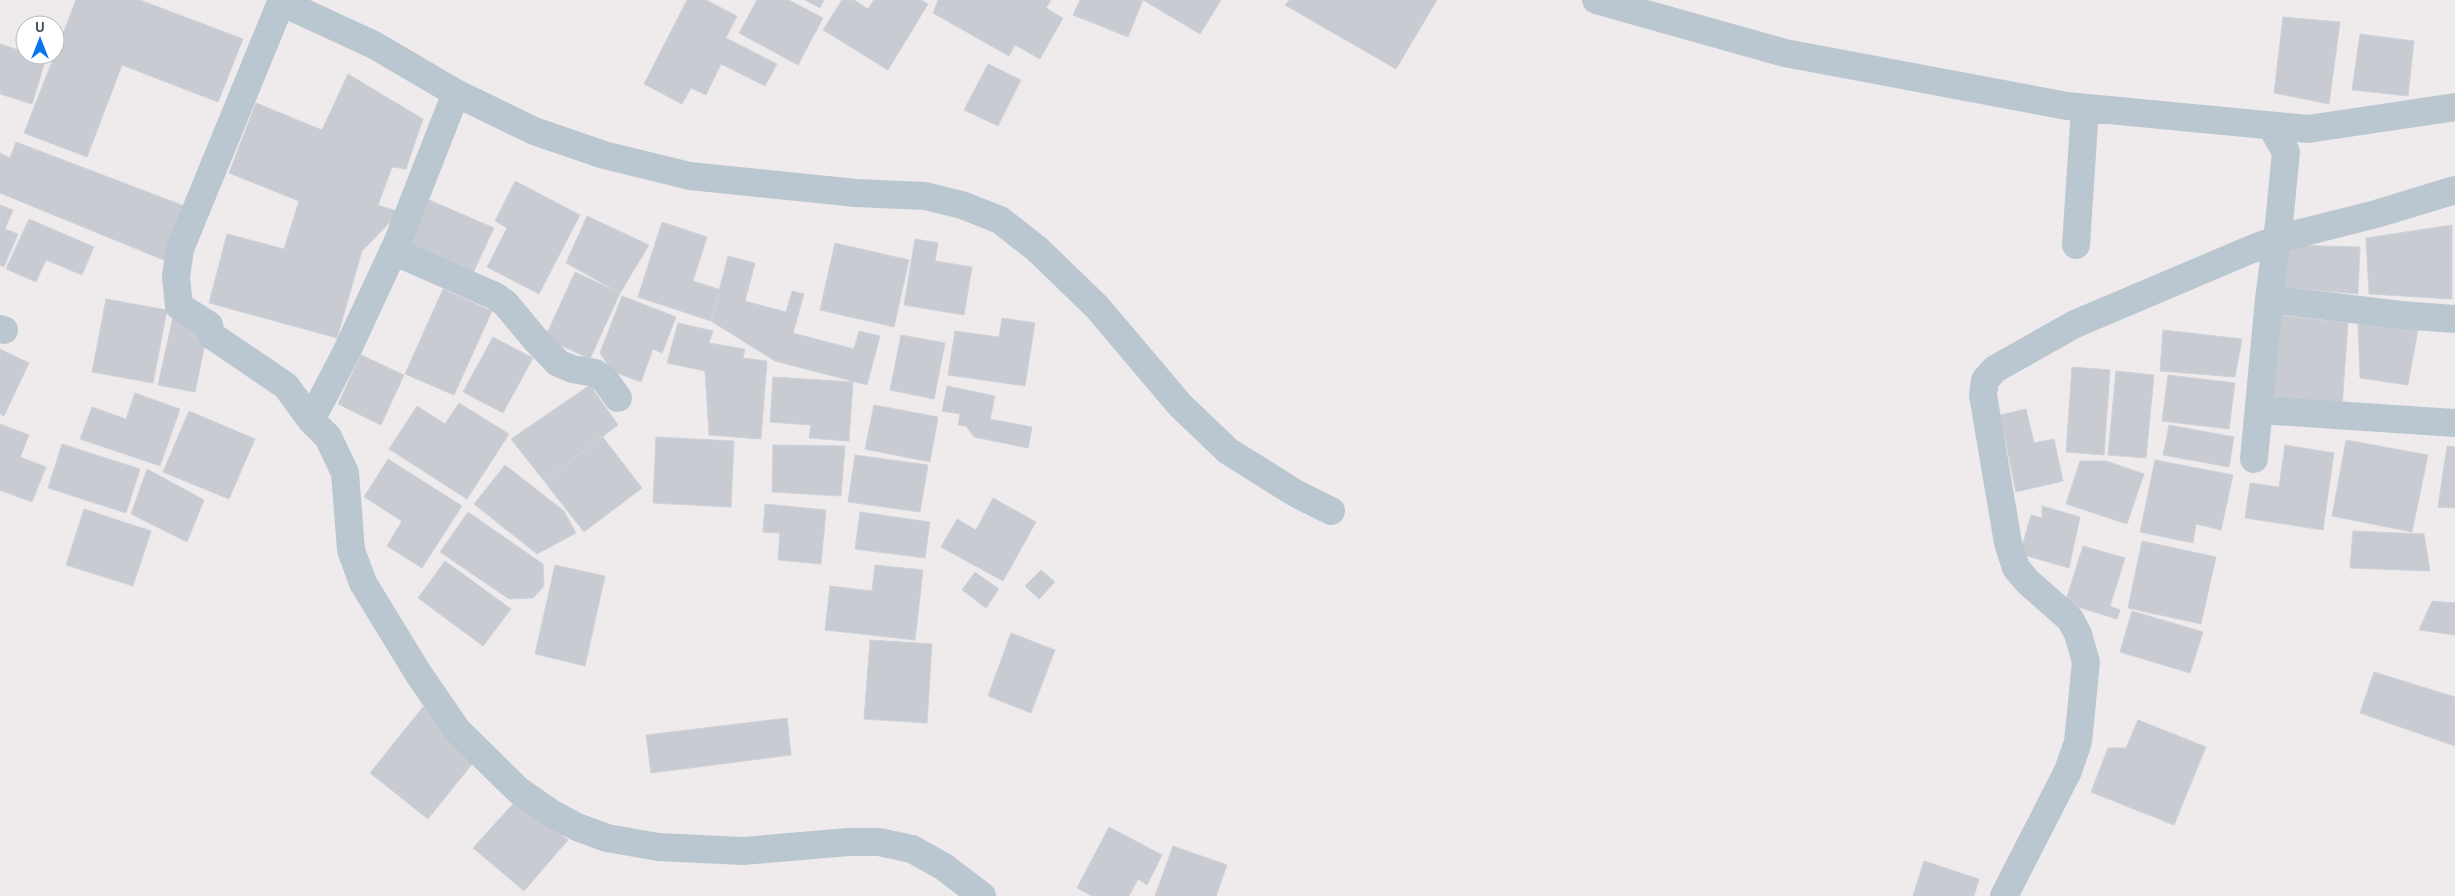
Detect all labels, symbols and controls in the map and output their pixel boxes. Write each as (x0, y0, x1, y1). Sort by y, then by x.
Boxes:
north arrow (15, 15, 65, 65)
text: U (35, 19, 45, 35)

